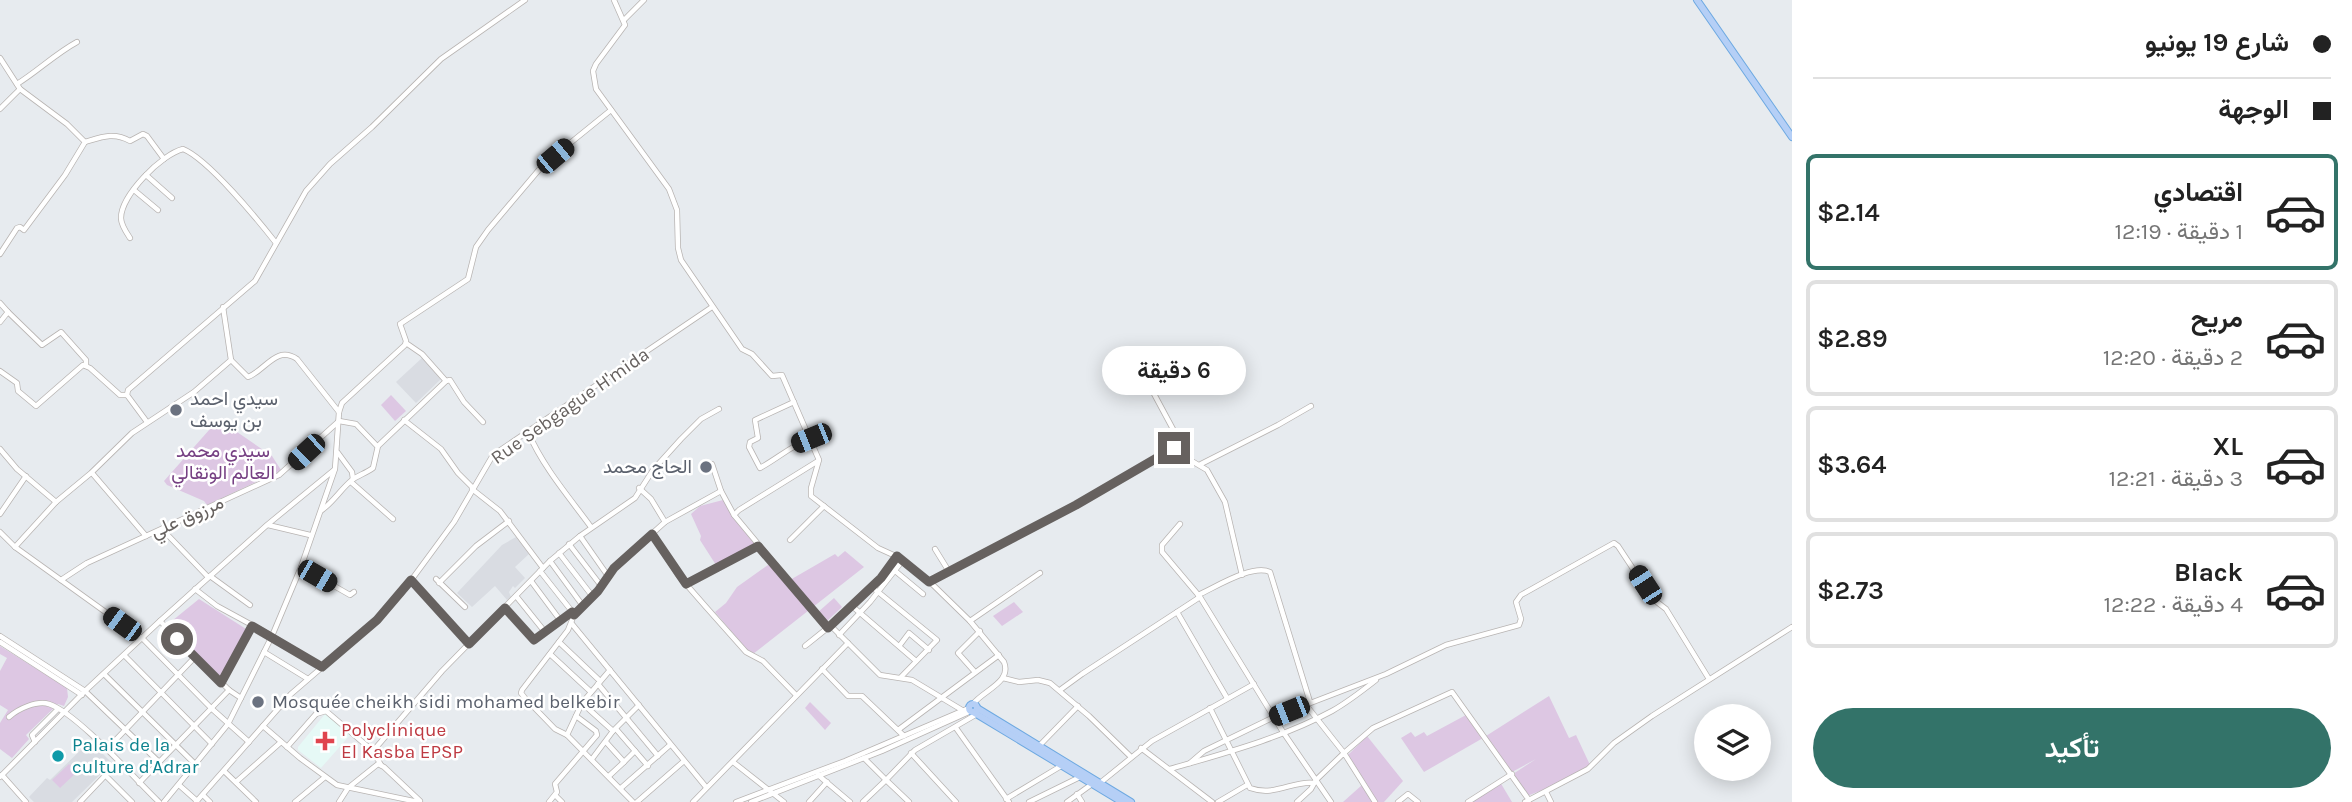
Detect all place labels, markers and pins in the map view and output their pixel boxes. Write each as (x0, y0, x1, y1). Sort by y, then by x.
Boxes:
place label: سيدي احمد بن يوسف (190, 388, 278, 432)
marker: سيدي احمد بن يوسف (168, 402, 184, 418)
place label: الحاج محمد (603, 456, 692, 479)
marker: الحاج محمد (698, 459, 714, 475)
place label: Mosquée cheikh sidi mohamed belkebir (272, 691, 620, 713)
marker: Mosquée cheikh sidi mohamed belkebir (250, 694, 266, 710)
place label: Polyclinique El Kasba EPSP (341, 719, 463, 763)
marker: Polyclinique El Kasba EPSP (315, 731, 335, 751)
place label: Palais de la culture d'Adrar (72, 734, 199, 778)
marker: Palais de la culture d'Adrar (50, 748, 66, 764)

